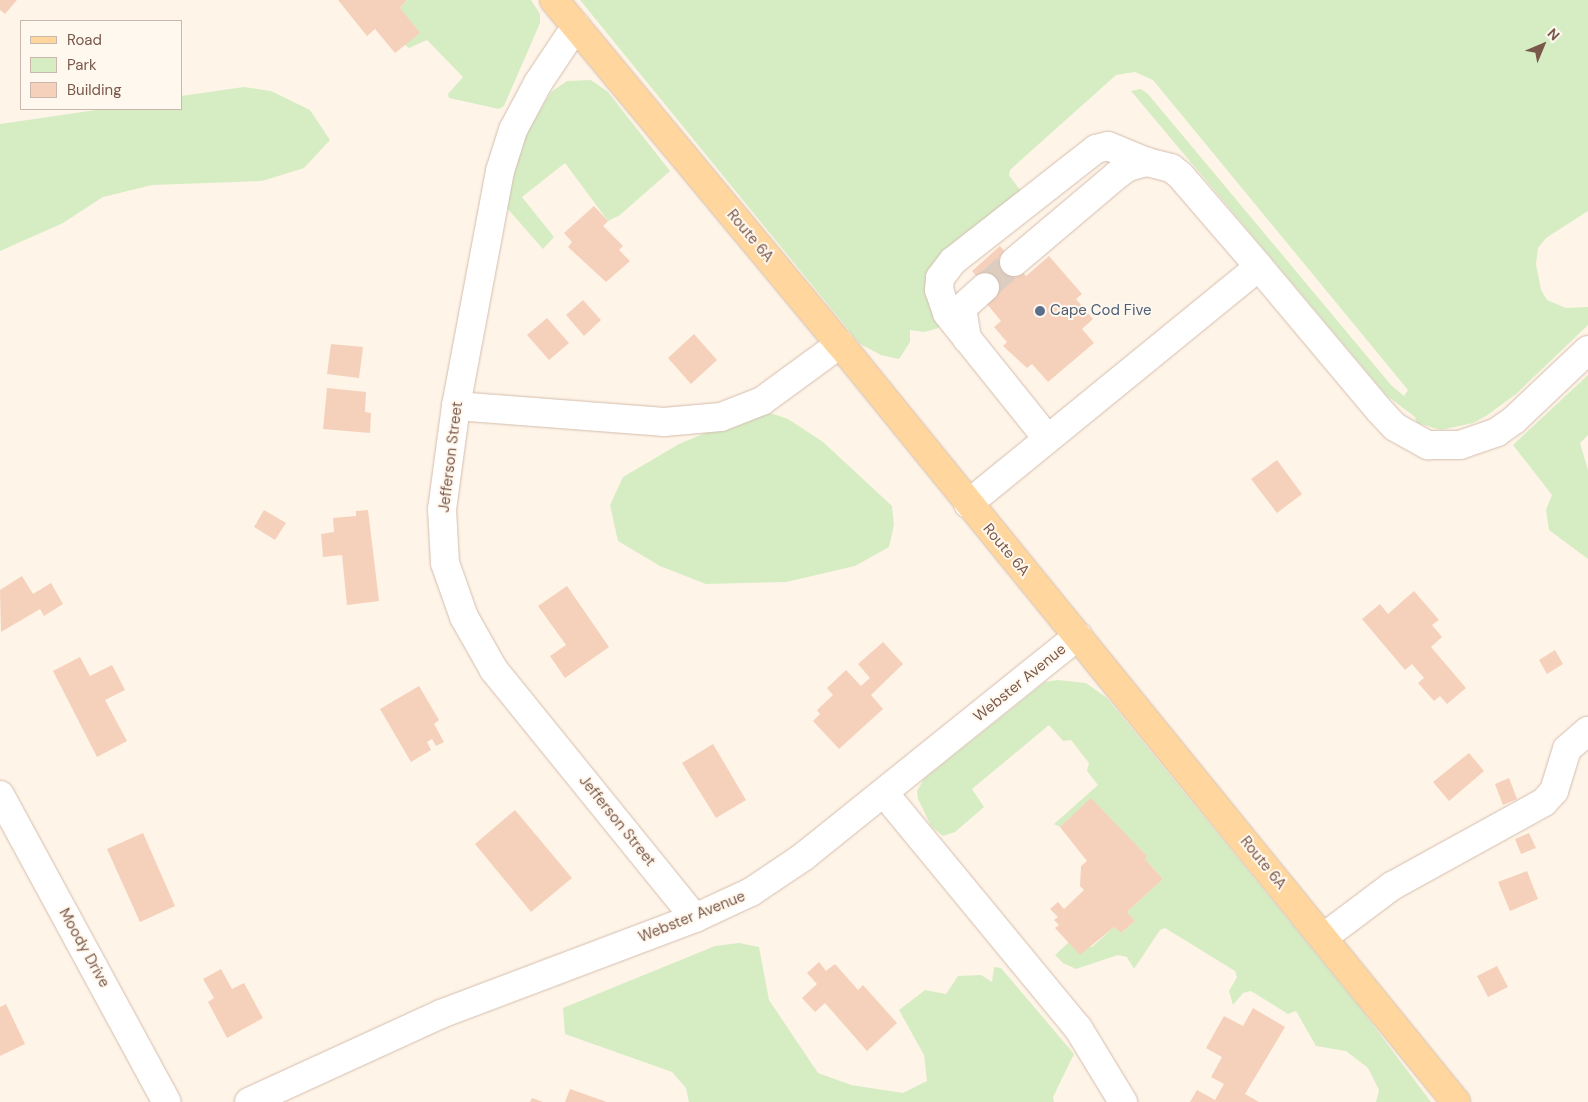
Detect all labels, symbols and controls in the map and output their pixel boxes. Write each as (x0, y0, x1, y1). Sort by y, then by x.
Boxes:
legend (20, 20, 182, 110)
north arrow (1518, 20, 1568, 70)
text: N (1544, 24, 1564, 44)
text: Road (67, 30, 102, 50)
text: Park (67, 55, 97, 75)
text: Building (67, 80, 122, 100)
street label: Route 6A (723, 206, 777, 266)
place label: Cape Cod Five (1050, 302, 1152, 320)
marker: Cape Cod Five (1034, 305, 1046, 317)
street label: Jefferson Street (435, 401, 467, 513)
street label: Route 6A (979, 520, 1033, 580)
street label: Webster Avenue (970, 640, 1070, 726)
street label: Jefferson Street (575, 772, 659, 870)
street label: Route 6A (1236, 833, 1290, 893)
street label: Webster Avenue (636, 887, 748, 947)
street label: Moody Drive (55, 905, 113, 991)

